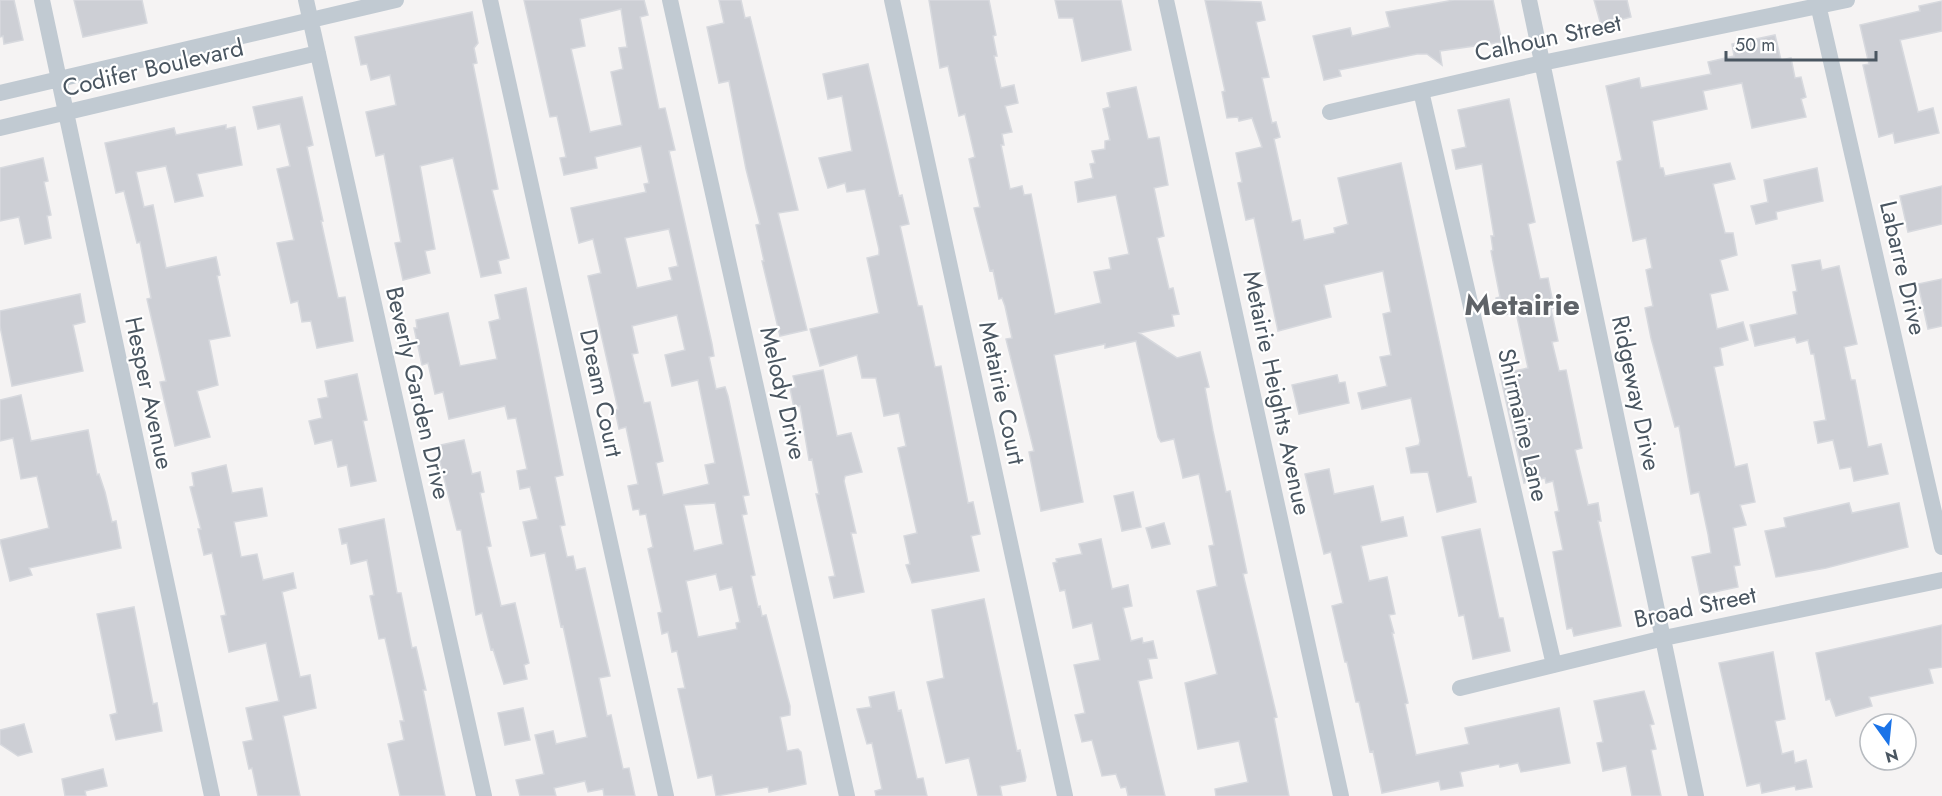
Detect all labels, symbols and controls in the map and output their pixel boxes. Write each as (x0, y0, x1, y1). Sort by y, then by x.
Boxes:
street label: Calhoun Street (1471, 5, 1625, 70)
scale bar (1726, 24, 1876, 62)
street label: Codifer Boulevard (59, 30, 247, 105)
text: 50 m (1735, 32, 1775, 58)
street label: Labarre Drive (1871, 197, 1936, 338)
street label: Metairie Heights Avenue (1235, 268, 1320, 518)
street label: Beverly Garden Drive (377, 283, 460, 503)
district label: Metairie (1464, 283, 1580, 326)
street label: Ridgeway Drive (1603, 312, 1670, 474)
street label: Hesper Avenue (116, 313, 183, 473)
street label: Metairie Court (970, 318, 1035, 468)
street label: Melody Drive (751, 323, 816, 463)
street label: Dream Court (571, 326, 632, 460)
street label: Shirmaine Lane (1489, 345, 1558, 505)
street label: Broad Street (1631, 576, 1759, 637)
north arrow (1858, 712, 1918, 772)
text: N (1883, 743, 1901, 769)

